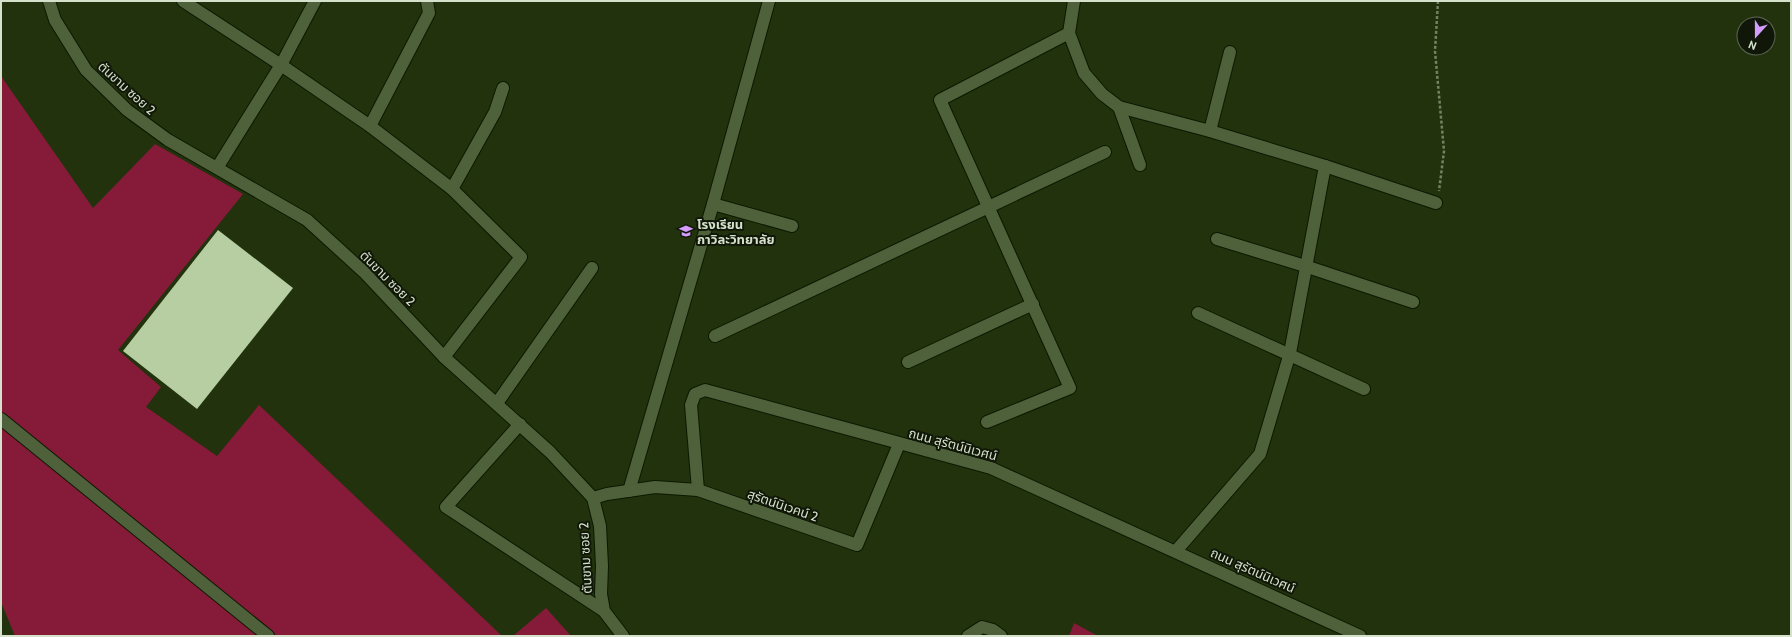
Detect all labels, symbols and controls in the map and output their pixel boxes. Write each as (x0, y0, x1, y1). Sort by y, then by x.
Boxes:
north arrow (1736, 16, 1776, 56)
text: N (1746, 37, 1759, 53)
street label: ตันขาม ซอย 2 (95, 58, 159, 118)
place label: โรงเรียน กาวิละวิทยาลัย (697, 216, 775, 247)
school or university icon: โรงเรียน กาวิละวิทยาลัย (678, 223, 694, 239)
street label: ตันขาม ซอย 2 (357, 247, 419, 309)
street label: ถนน สุรัตน์นิเวศน์ (907, 425, 999, 463)
street label: สุรัตน์นิเวคน์ 2 (746, 485, 821, 525)
street label: ตันขาม ซอย 2 (575, 522, 595, 594)
street label: ถนน สุรัตน์นิเวศน์ (1208, 544, 1298, 596)

